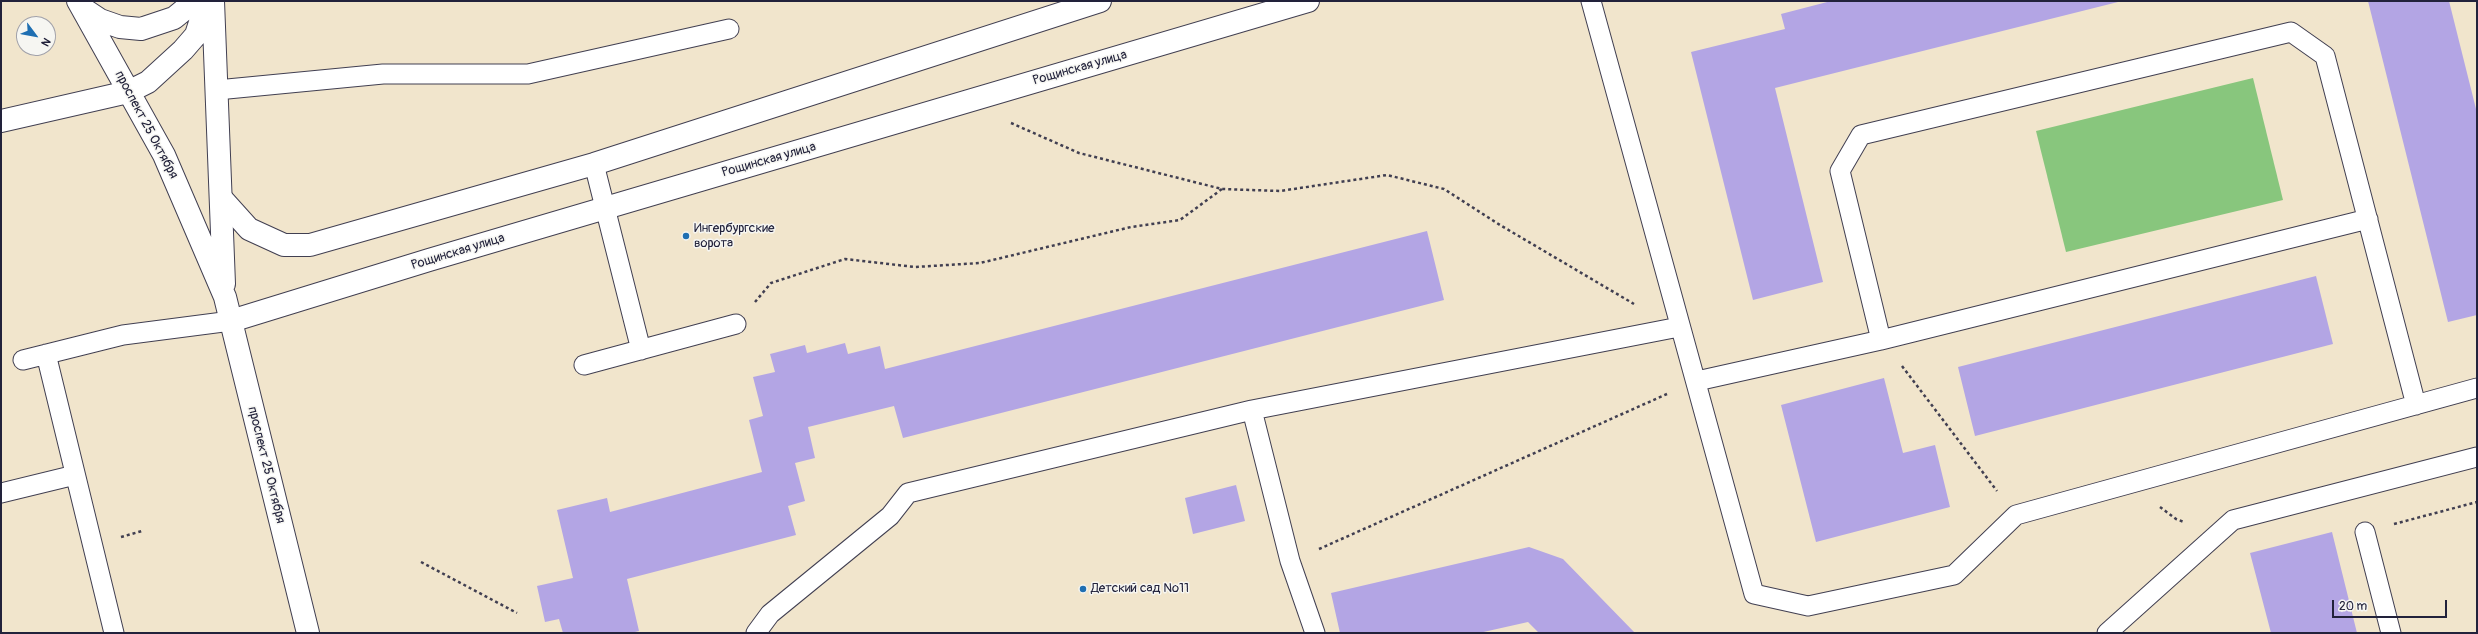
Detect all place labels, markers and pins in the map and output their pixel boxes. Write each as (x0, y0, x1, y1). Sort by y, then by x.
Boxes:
place label: Ингербургские ворота (694, 221, 774, 252)
marker: Ингербургские ворота (681, 231, 691, 241)
place label: Детский сад №11 (1091, 581, 1189, 597)
marker: Детский сад №11 (1078, 584, 1088, 594)

